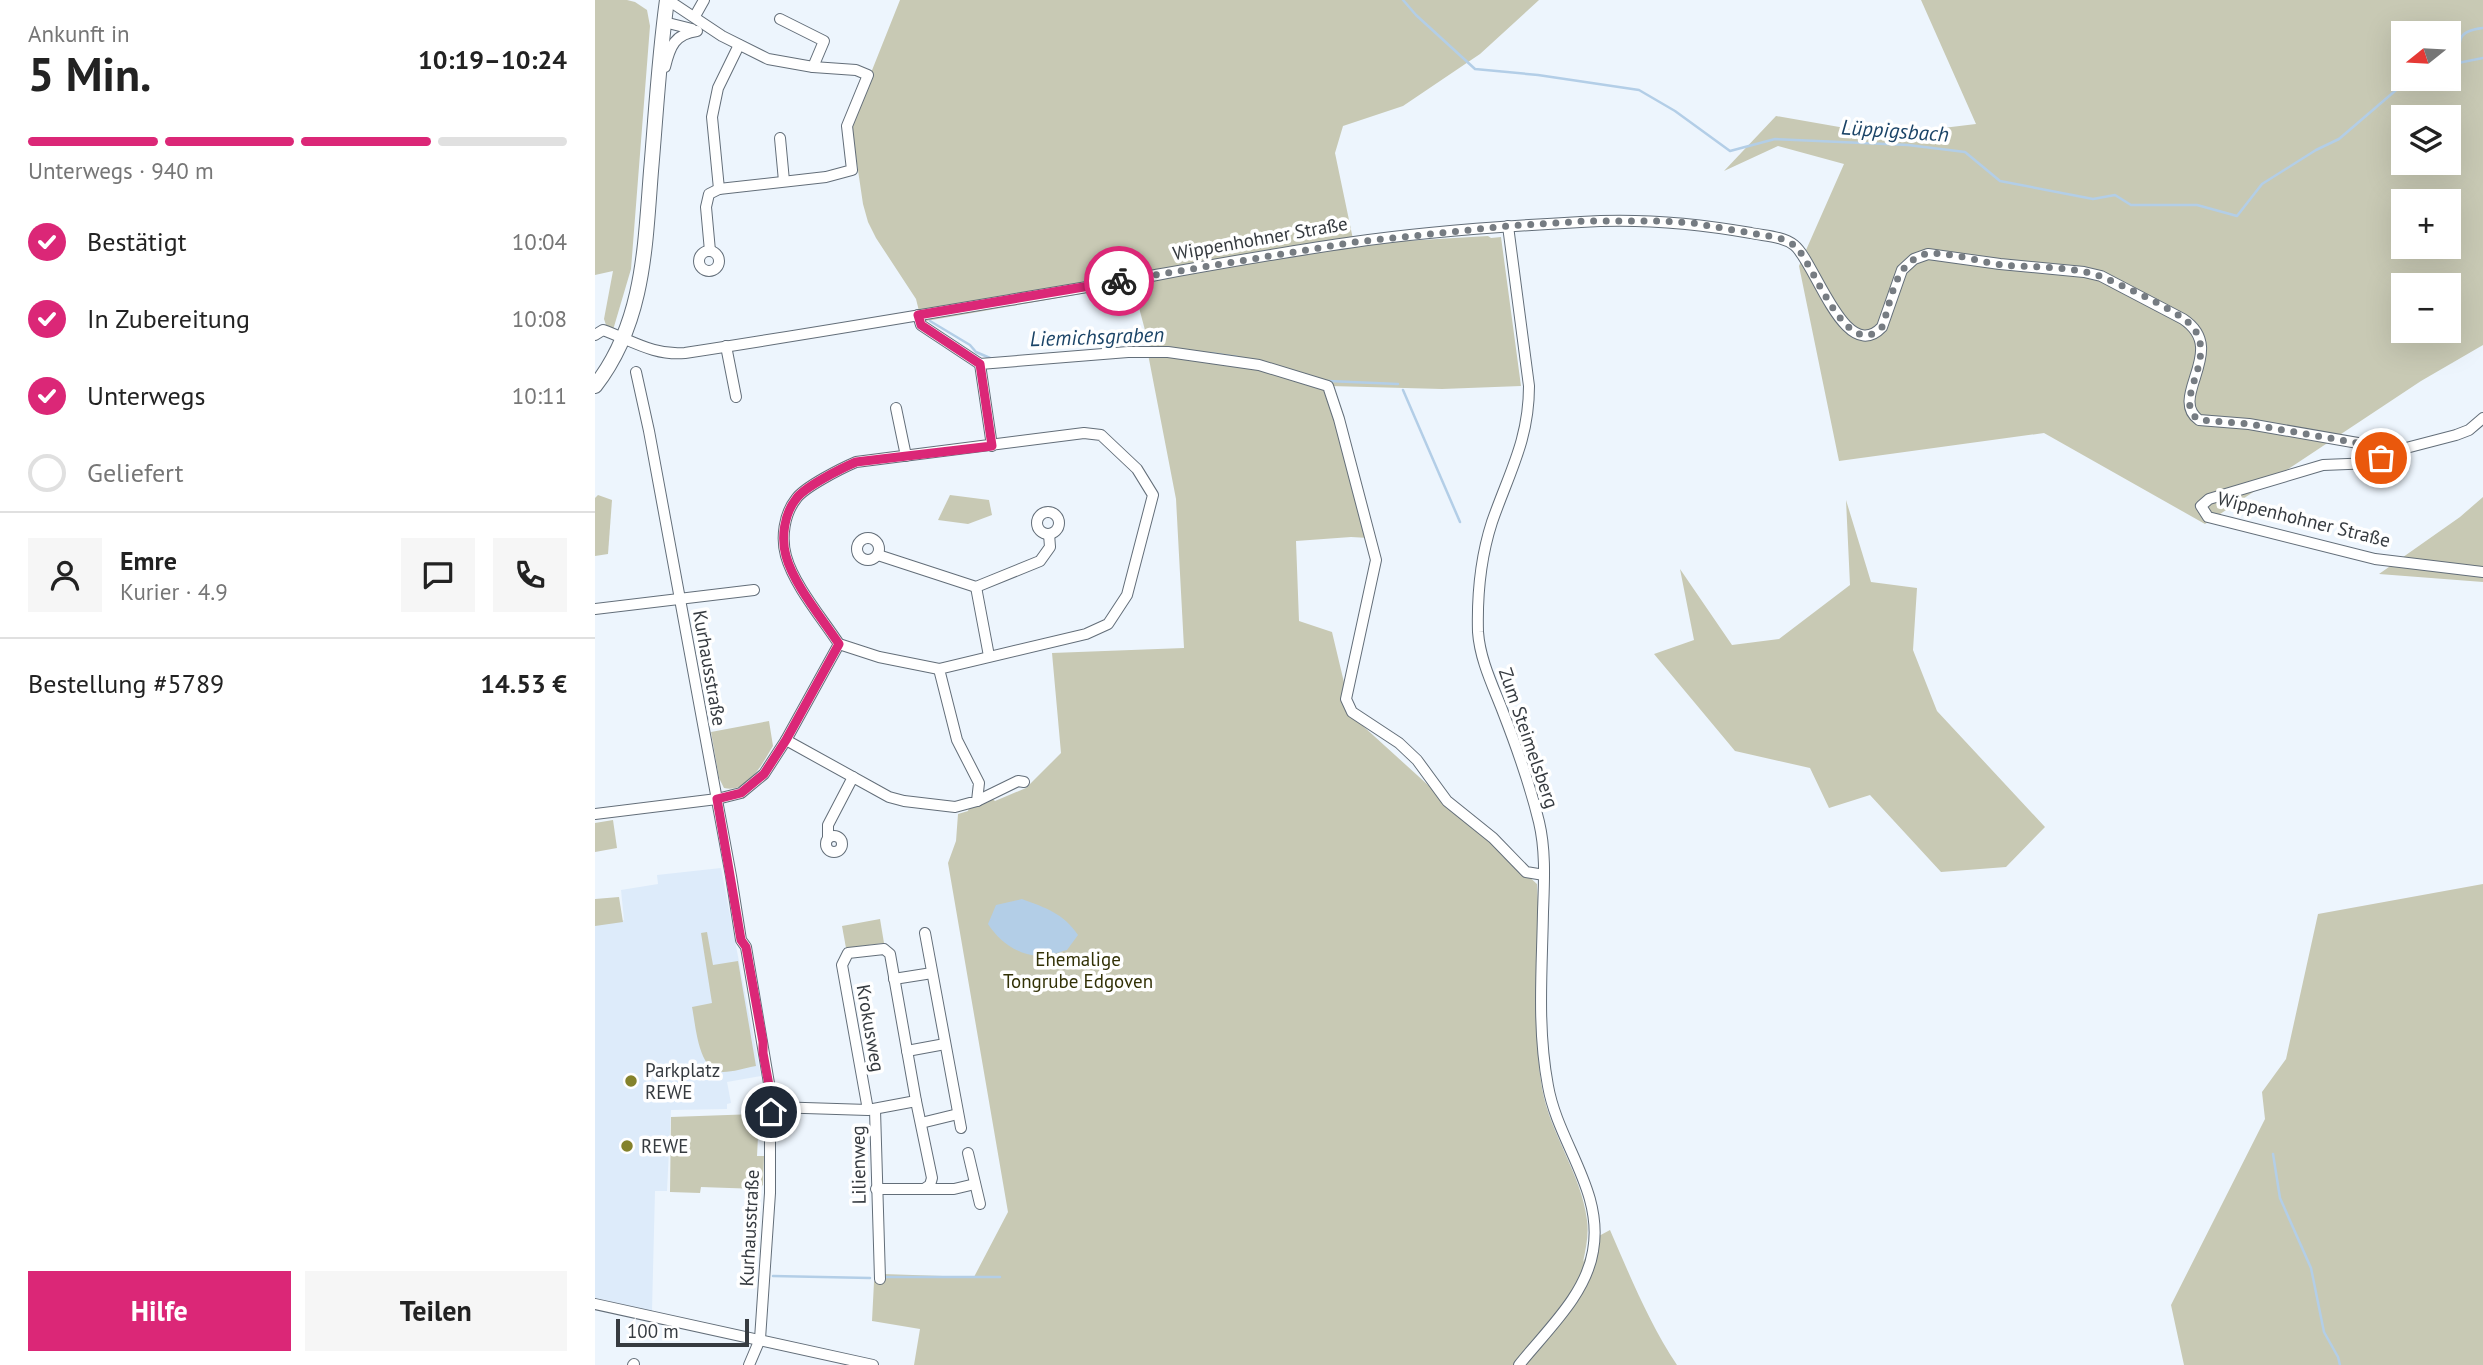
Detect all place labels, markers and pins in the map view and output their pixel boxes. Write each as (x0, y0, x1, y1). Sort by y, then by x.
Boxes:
pin (2351, 428, 2411, 488)
place label: Parkplatz REWE (645, 1058, 720, 1104)
marker: Parkplatz REWE (623, 1073, 639, 1089)
pin (741, 1082, 801, 1142)
place label: REWE (641, 1134, 688, 1158)
marker: REWE (619, 1138, 635, 1154)

